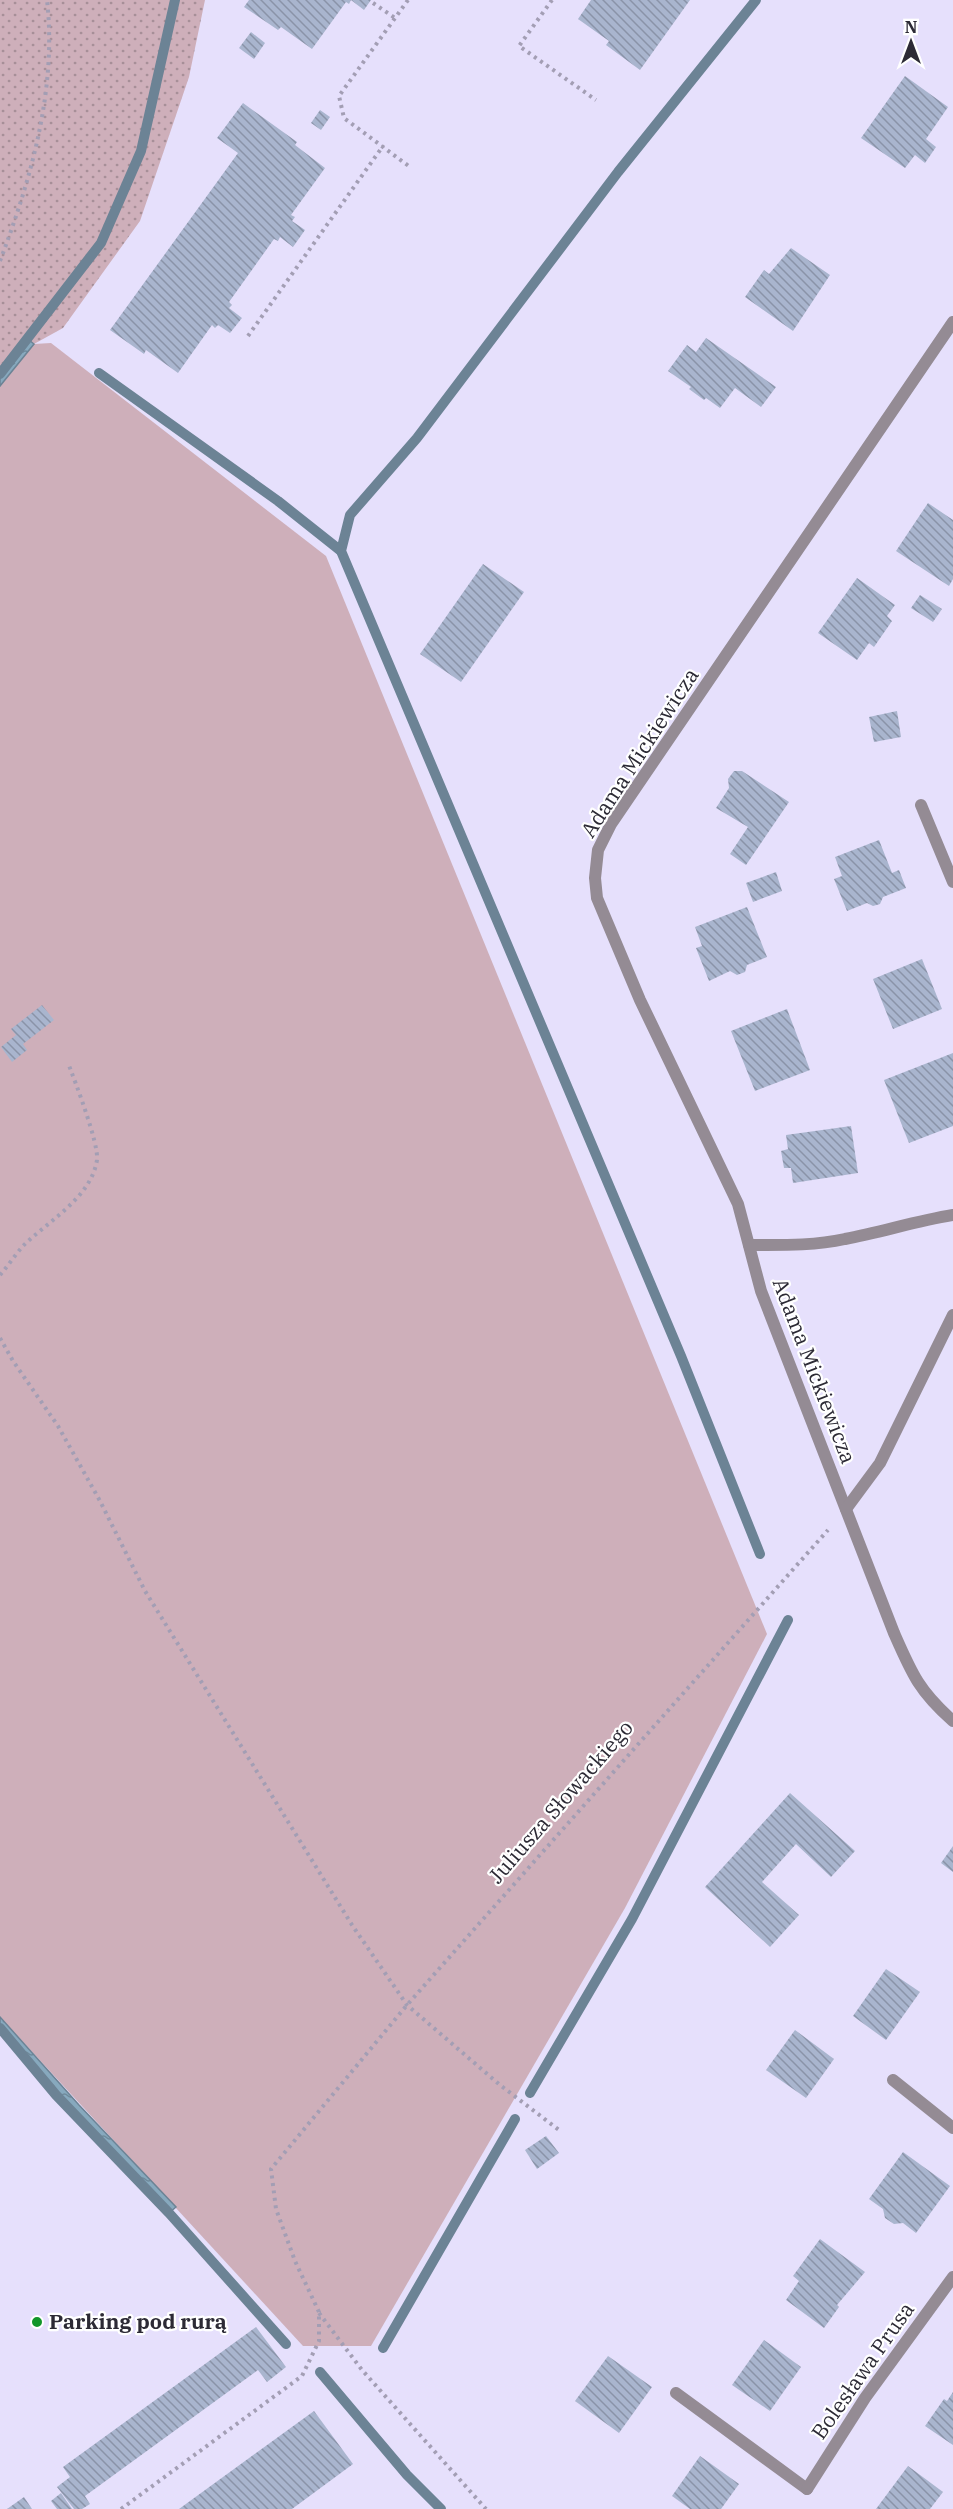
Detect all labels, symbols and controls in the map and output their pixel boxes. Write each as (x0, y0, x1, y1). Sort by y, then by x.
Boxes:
north arrow (881, 12, 941, 72)
text: N (905, 17, 917, 37)
street label: Adama Mickiewicza (574, 662, 704, 843)
street label: Adama Mickiewicza (767, 1274, 863, 1467)
street label: Juliusza Słowackiego (482, 1714, 639, 1889)
street label: Bolesława Prusa (804, 2296, 920, 2445)
place label: Parking pod rurą (49, 2307, 227, 2335)
marker: Parking pod rurą (30, 2315, 44, 2329)

